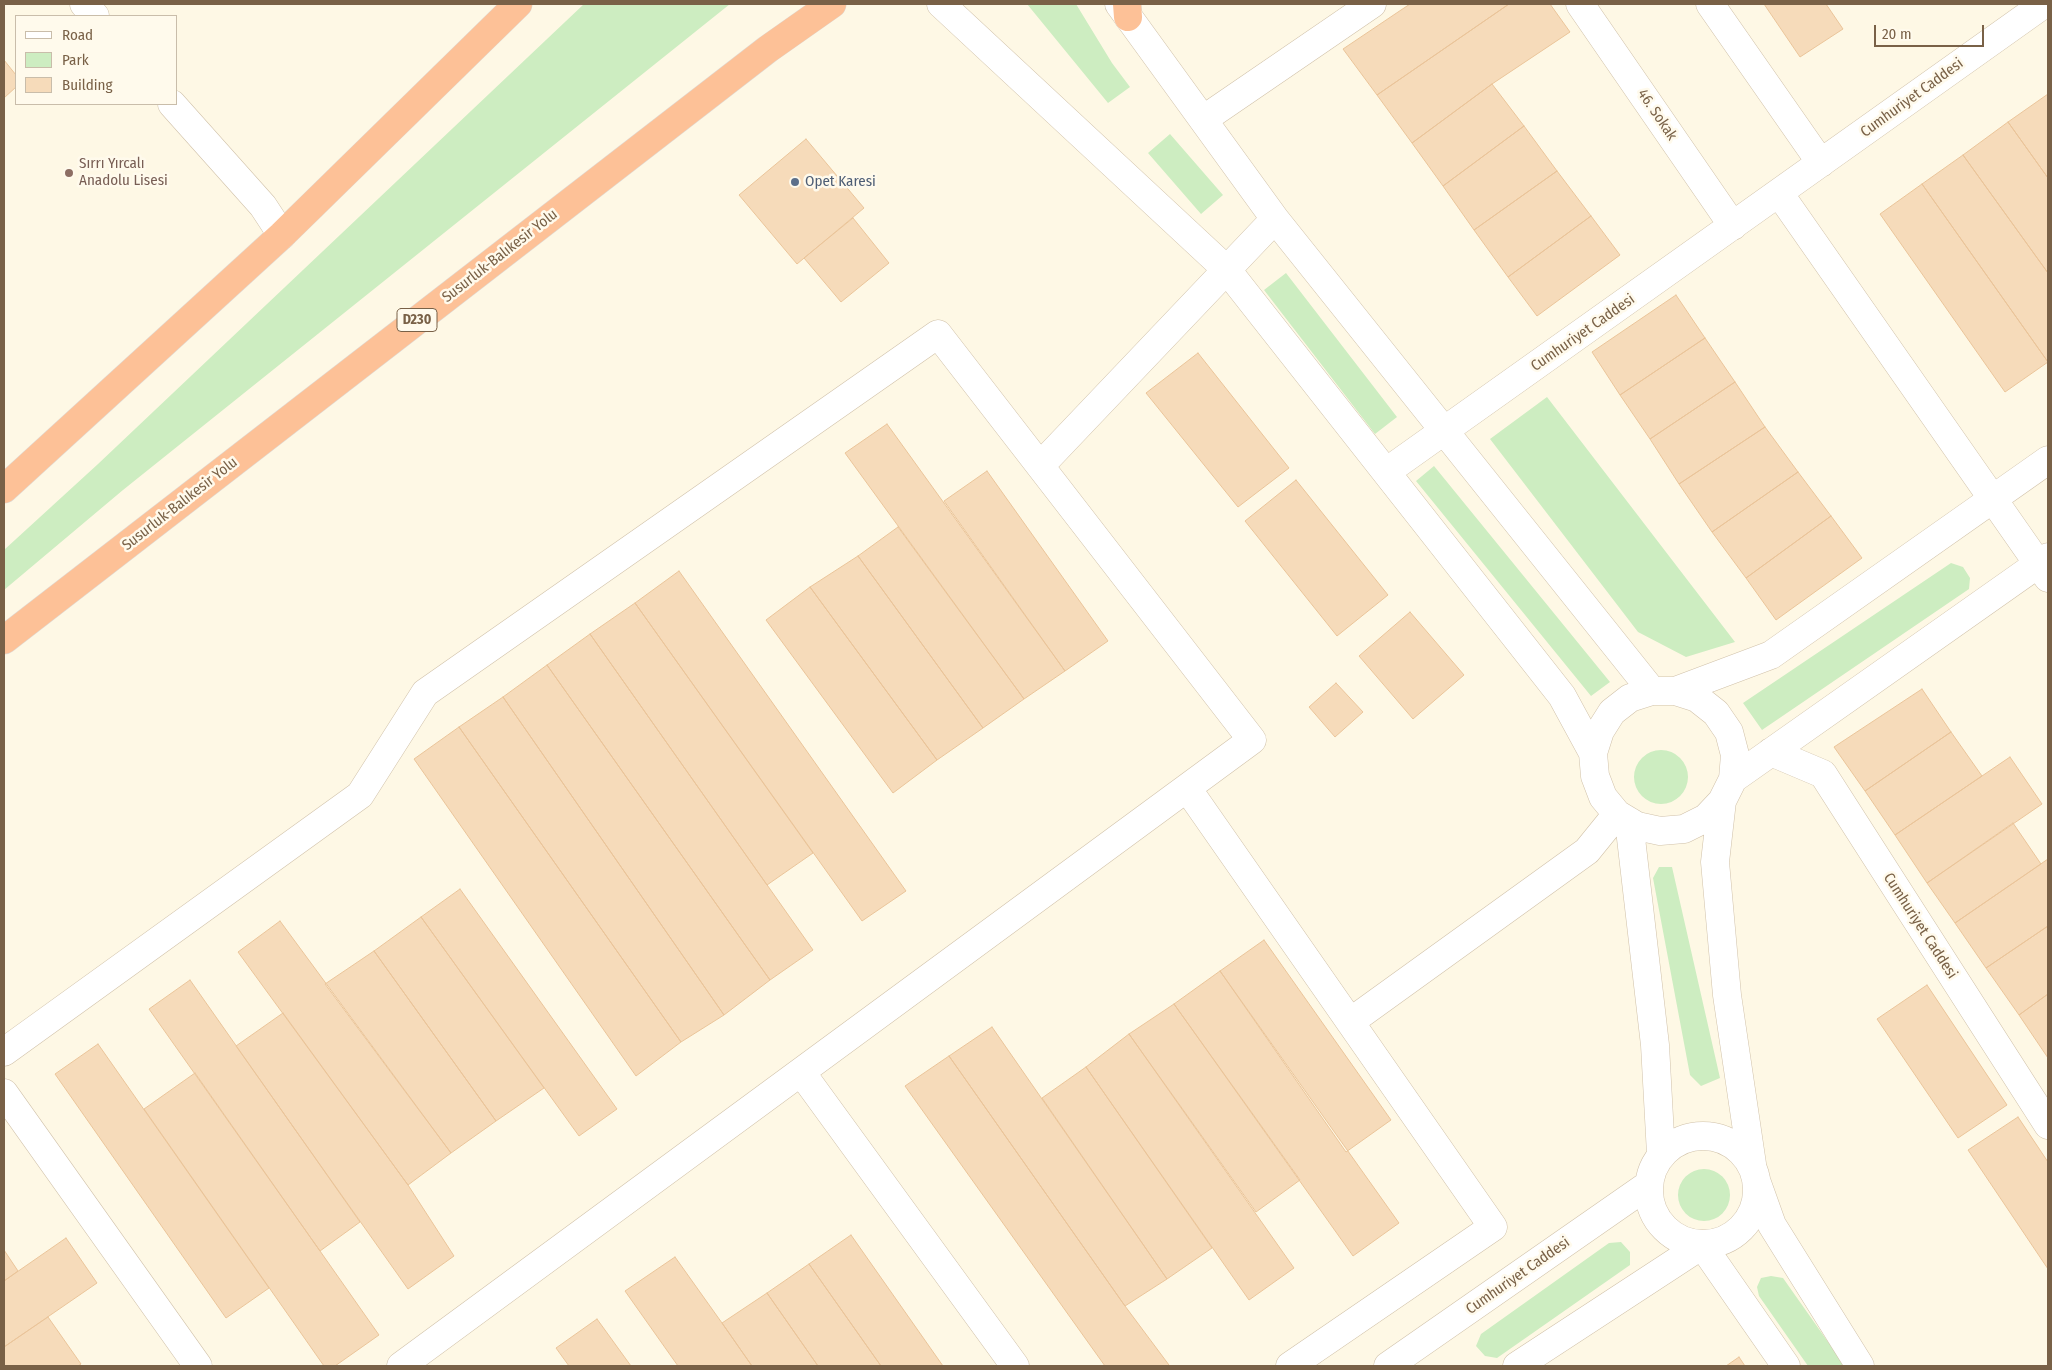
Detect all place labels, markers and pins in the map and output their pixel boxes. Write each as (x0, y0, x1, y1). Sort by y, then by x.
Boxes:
place label: Sırrı Yırcalı Anadolu Lisesi (79, 155, 168, 190)
marker: Sırrı Yırcalı Anadolu Lisesi (63, 167, 75, 179)
place label: Opet Karesi (805, 173, 876, 191)
marker: Opet Karesi (789, 176, 801, 188)

